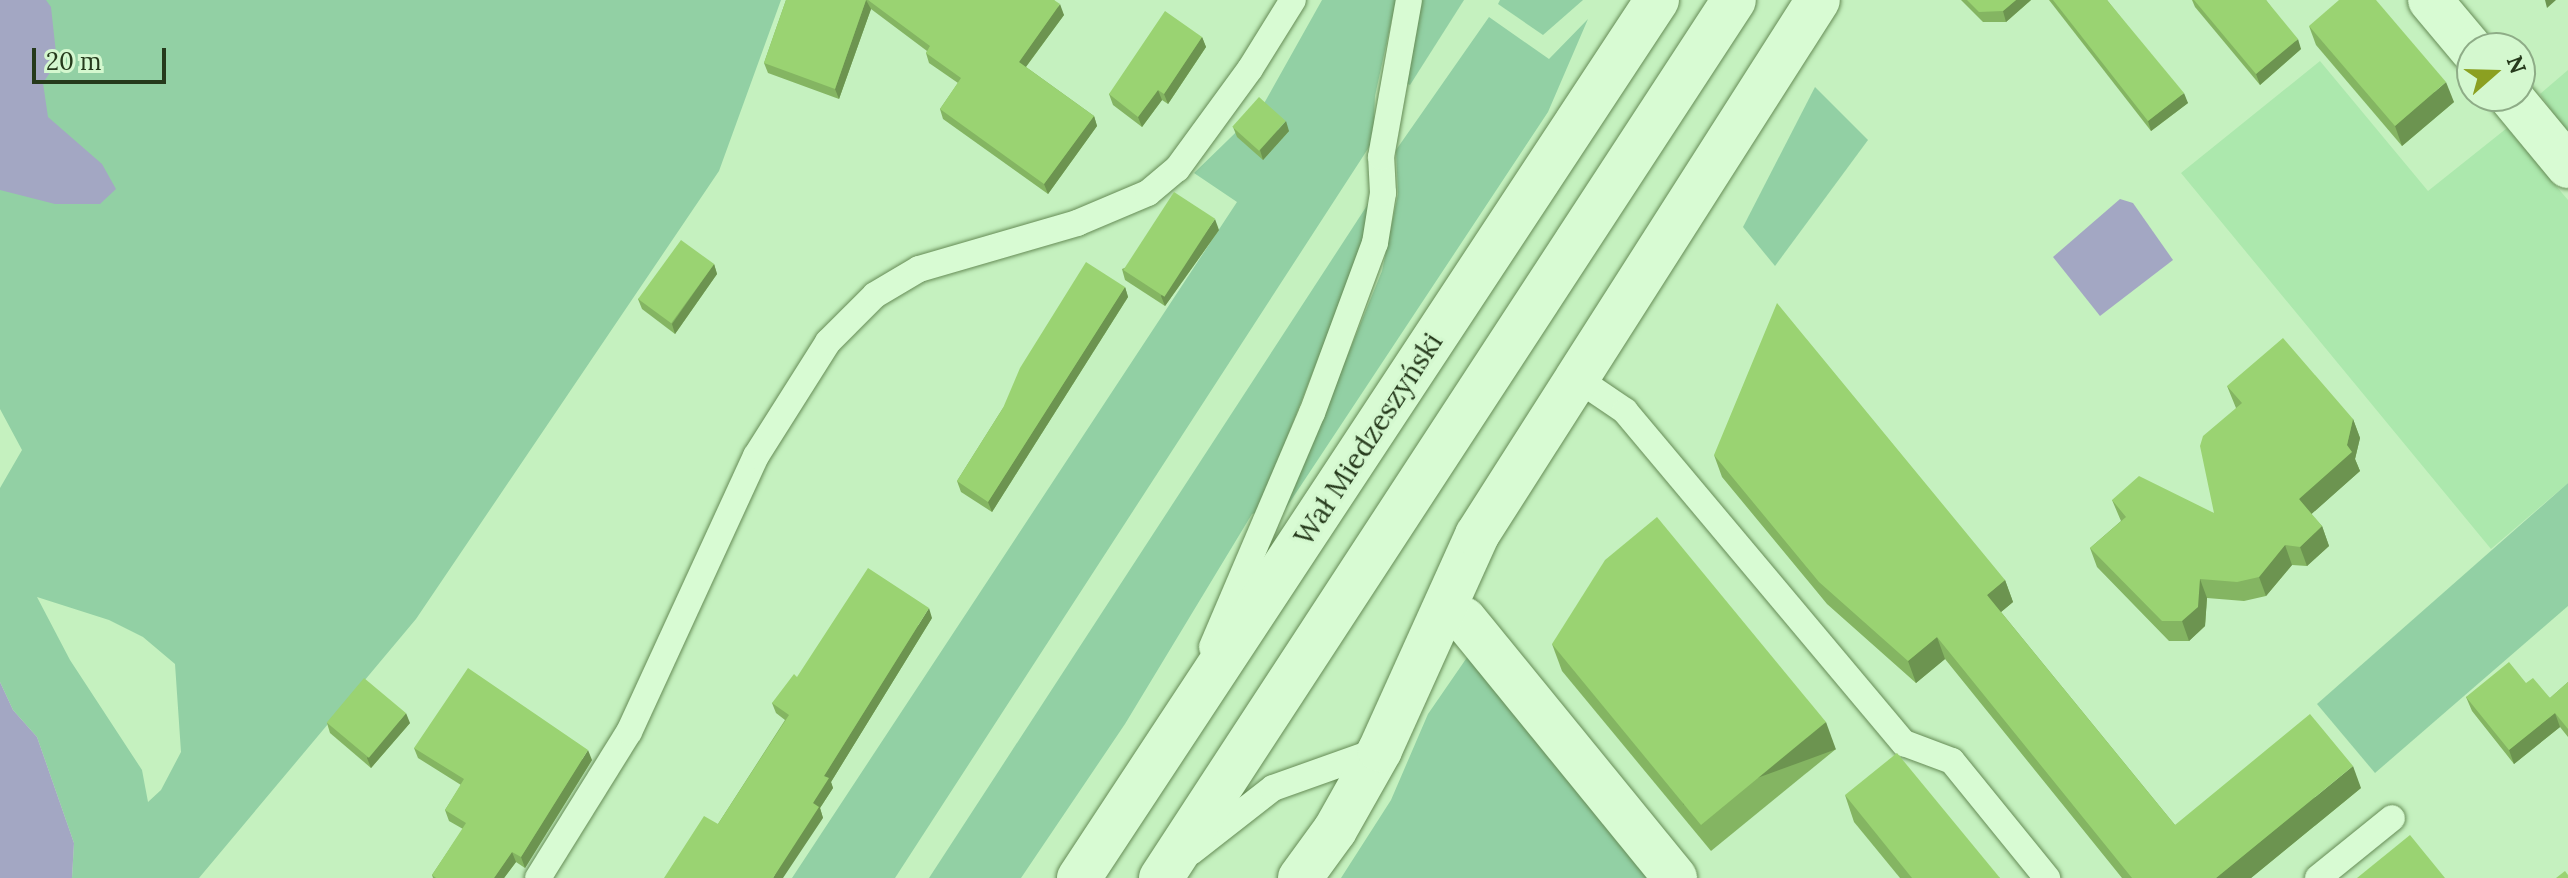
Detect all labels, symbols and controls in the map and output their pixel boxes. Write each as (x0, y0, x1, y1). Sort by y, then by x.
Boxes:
scale bar (36, 32, 170, 82)
north arrow (2456, 32, 2536, 112)
text: 20 m (46, 46, 102, 77)
text: N (2501, 52, 2533, 77)
street label: Wał Miedzeszyński (1287, 326, 1449, 552)

